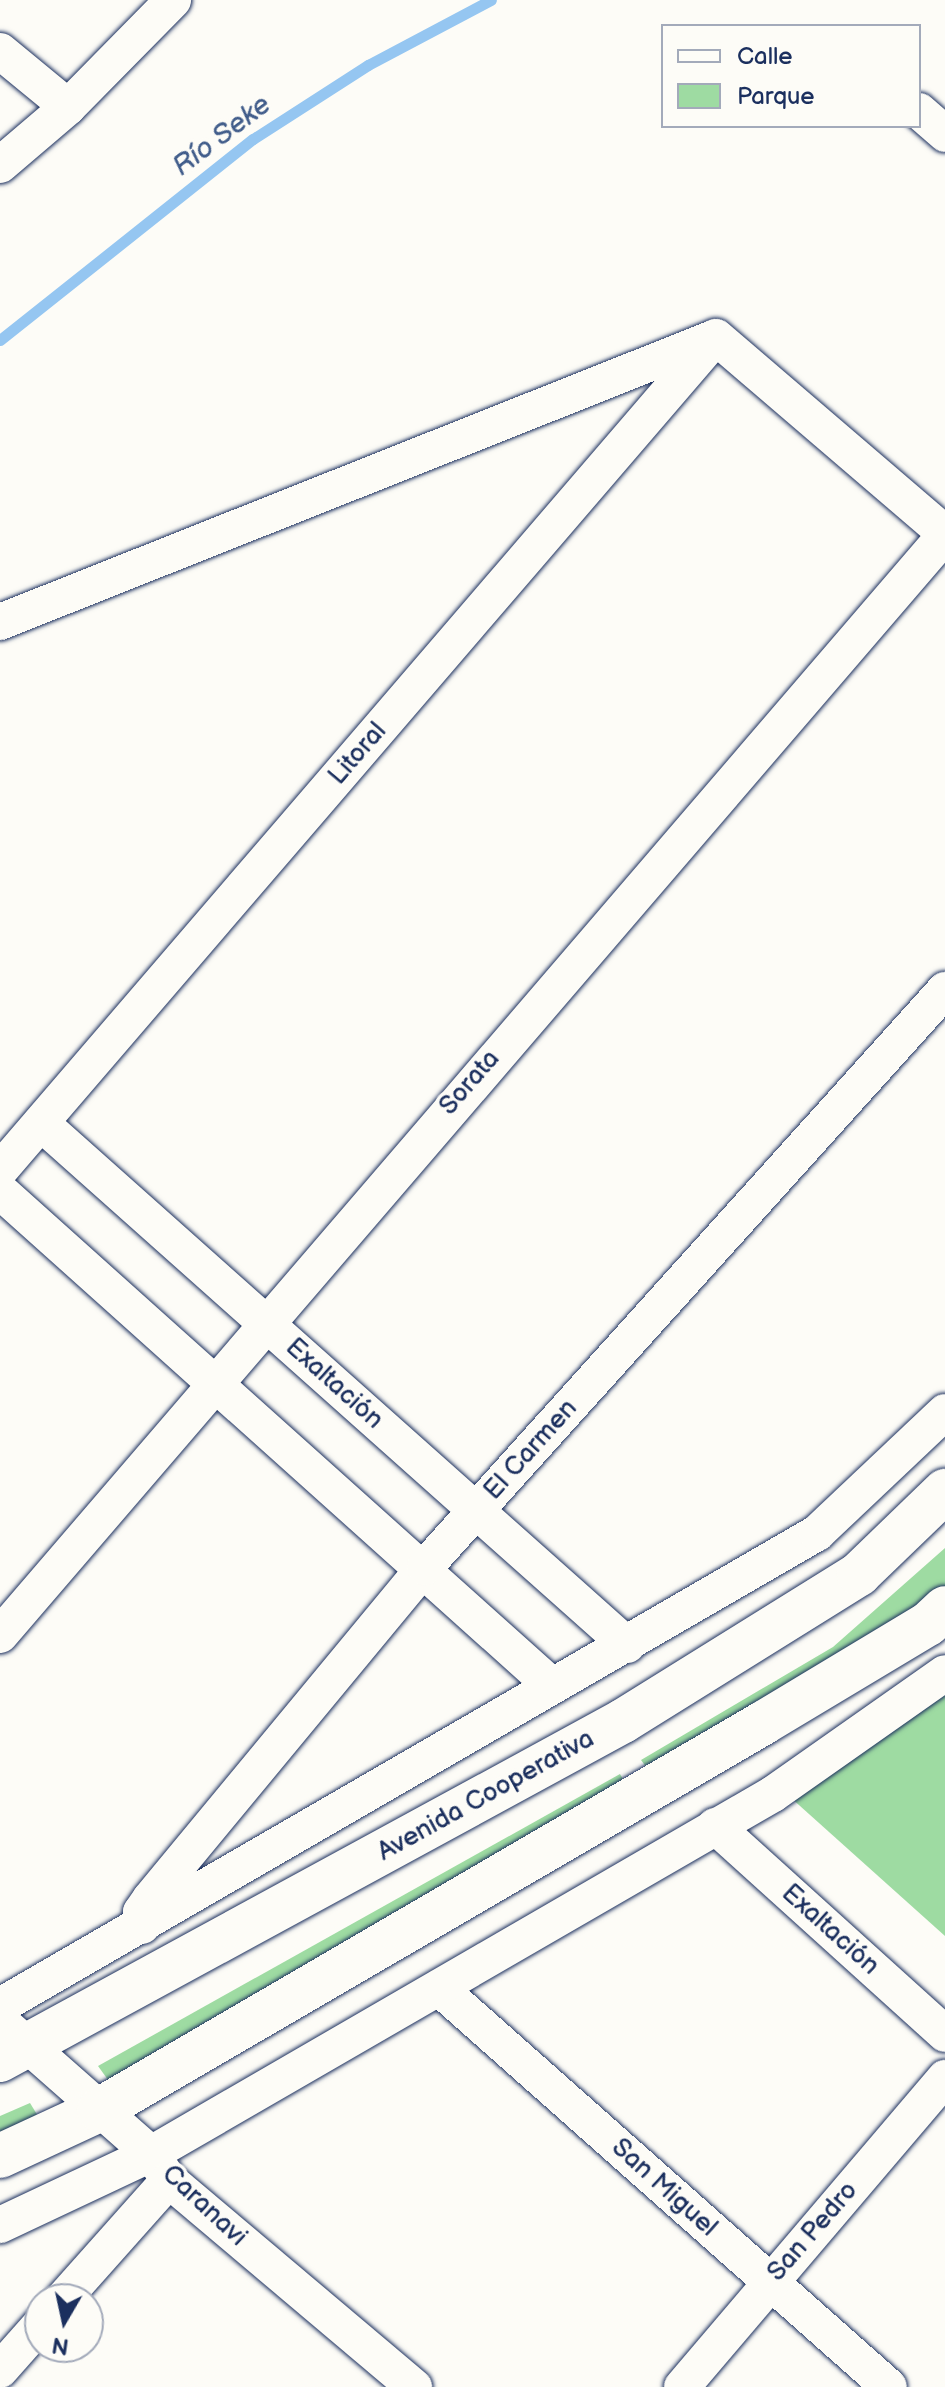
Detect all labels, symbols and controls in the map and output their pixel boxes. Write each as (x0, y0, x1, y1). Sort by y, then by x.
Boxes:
legend (661, 24, 921, 128)
text: Calle (737, 42, 792, 71)
text: Parque (737, 82, 815, 111)
water label: Río Seke (166, 88, 278, 184)
street label: Litoral (322, 716, 394, 792)
street label: Sorata (433, 1044, 507, 1122)
street label: Exaltación (279, 1332, 389, 1436)
street label: El Carmen (478, 1393, 584, 1507)
street label: Avenida Cooperativa (372, 1724, 600, 1868)
street label: Exaltación (775, 1878, 885, 1982)
street label: San Miguel (605, 2132, 723, 2244)
street label: Caranavi (155, 2159, 253, 2253)
street label: San Pedro (761, 2176, 865, 2288)
north arrow (24, 2283, 104, 2363)
text: N (50, 2331, 71, 2360)

